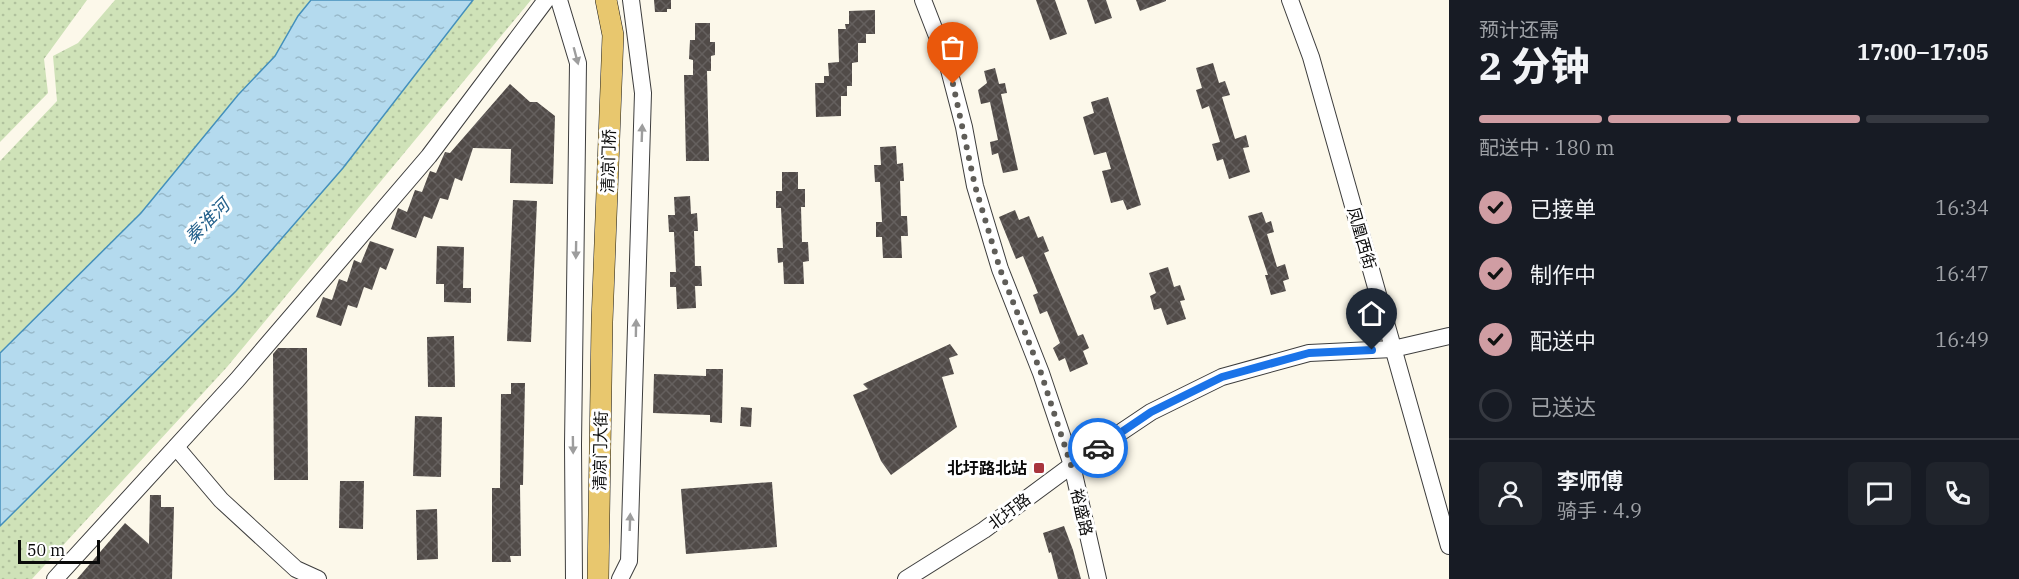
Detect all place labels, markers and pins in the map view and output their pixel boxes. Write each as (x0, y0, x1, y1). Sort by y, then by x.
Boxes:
pin (927, 22, 978, 84)
pin (1346, 288, 1397, 350)
place label: 北圩路北站 (947, 458, 1027, 478)
marker: 北圩路北站 (1032, 461, 1046, 475)

